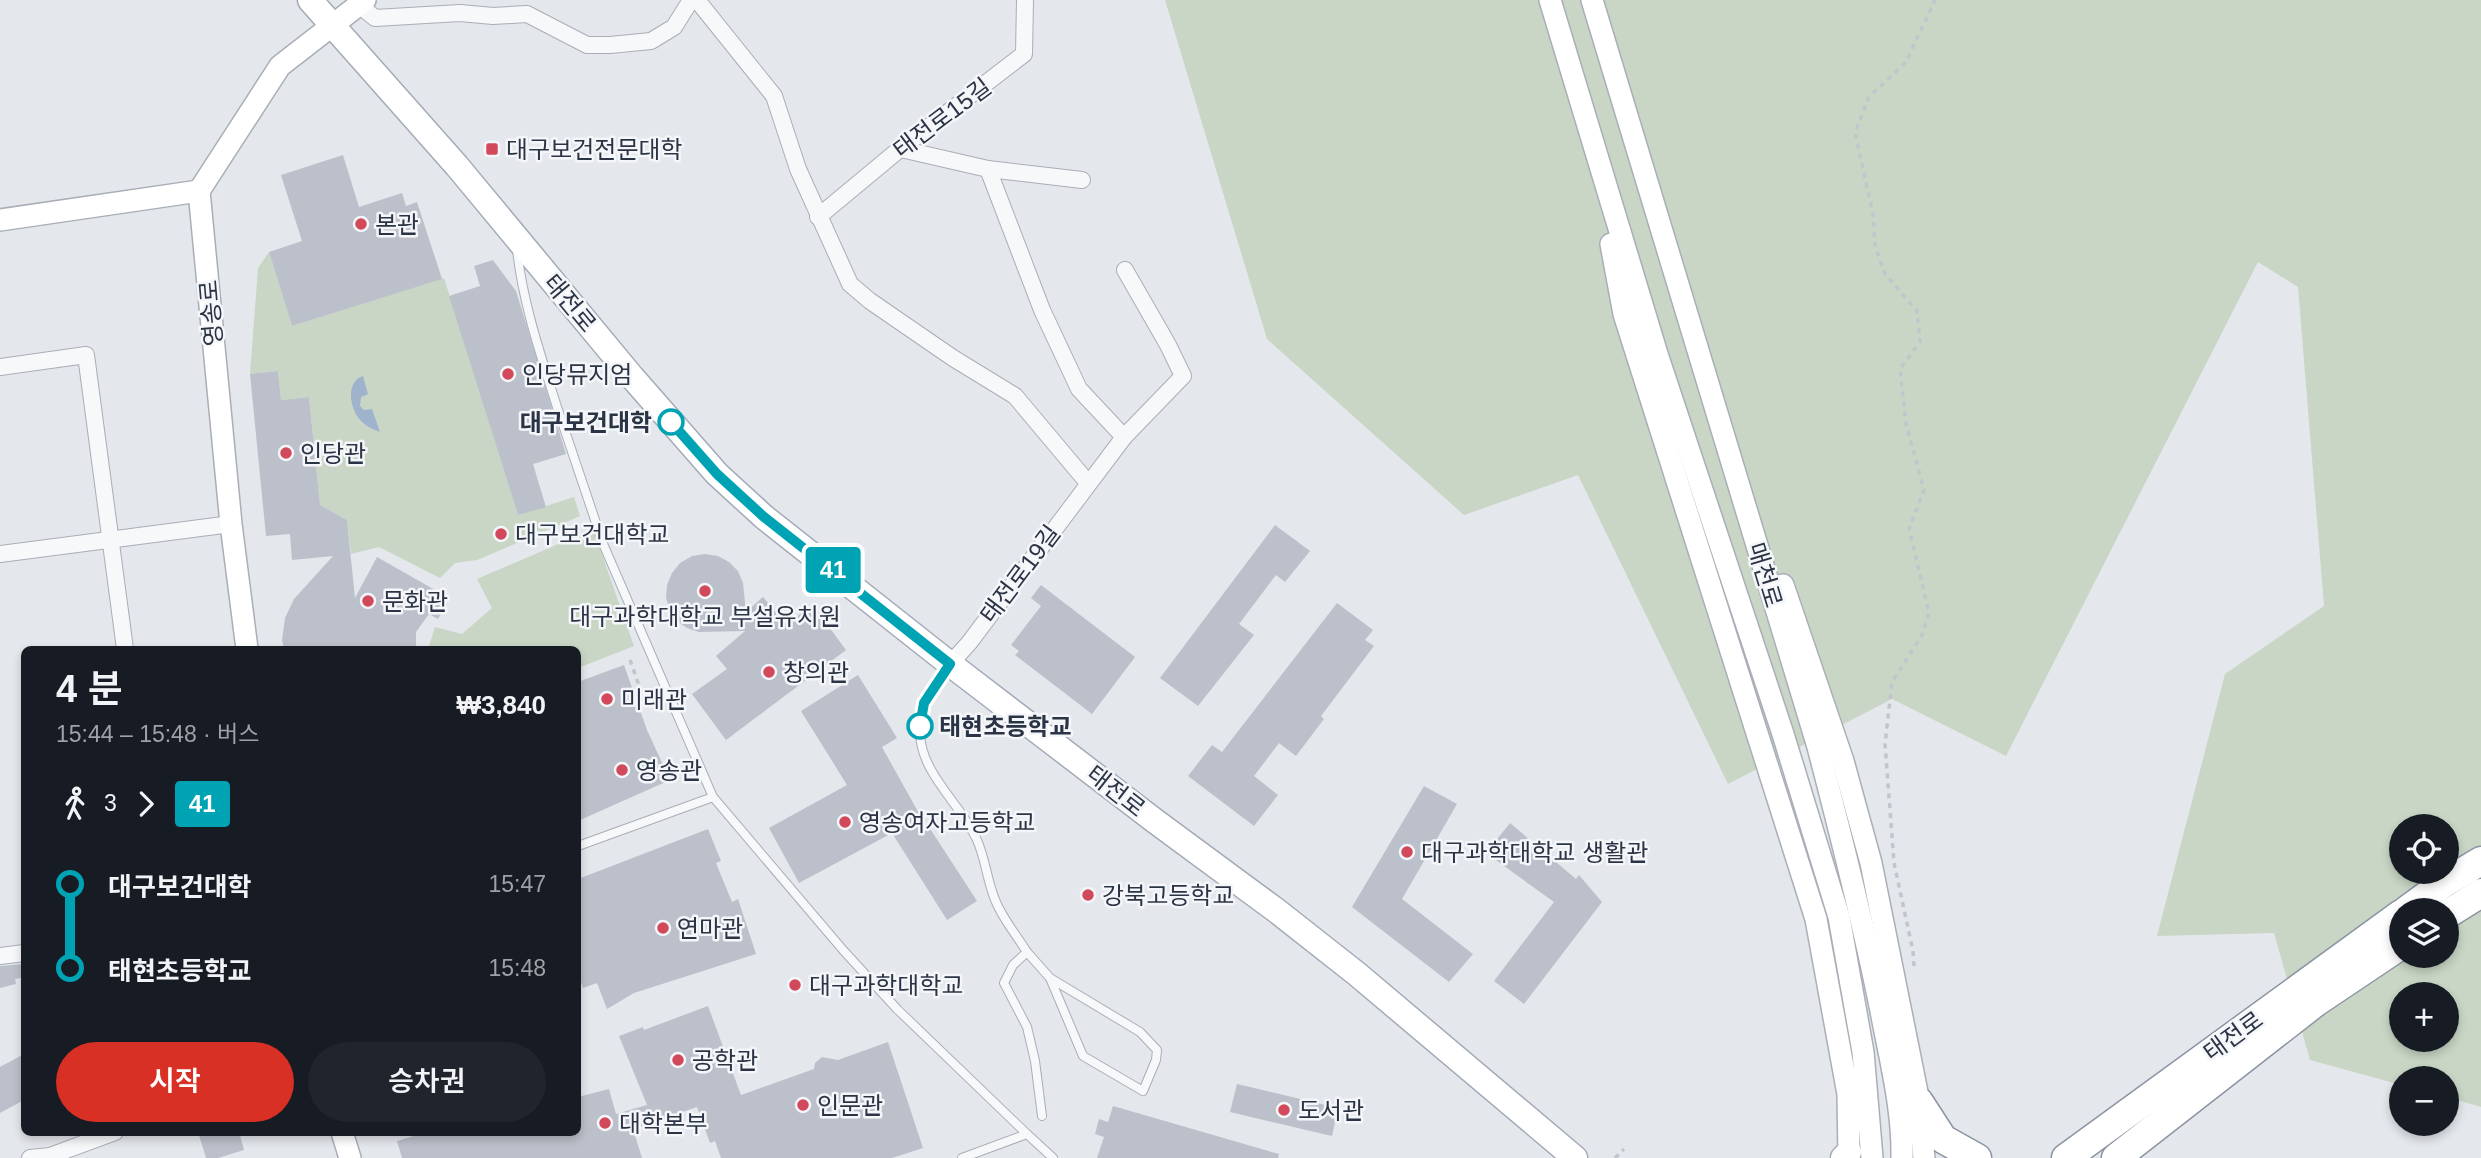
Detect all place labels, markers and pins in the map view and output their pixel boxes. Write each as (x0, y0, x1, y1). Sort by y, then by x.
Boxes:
place label: 대구보건전문대학 (506, 136, 683, 163)
marker: 대구보건전문대학 (484, 141, 500, 157)
place label: 본관 (375, 211, 419, 238)
marker: 본관 (353, 216, 369, 232)
place label: 인당뮤지엄 (522, 361, 632, 388)
marker: 인당뮤지엄 (500, 366, 516, 382)
place label: 대구보건대학 (520, 409, 652, 436)
marker: 대구보건대학 (658, 409, 684, 435)
place label: 인당관 (300, 440, 366, 467)
marker: 인당관 (278, 445, 294, 461)
place label: 대구보건대학교 (515, 521, 670, 548)
marker: 대구보건대학교 (493, 526, 509, 542)
marker: 대구과학대학교 부설유치원 (697, 583, 713, 599)
place label: 문화관 (382, 588, 448, 615)
marker: 문화관 (360, 593, 376, 609)
place label: 대구과학대학교 부설유치원 (569, 603, 841, 630)
place label: 창의관 (783, 659, 849, 686)
marker: 창의관 (761, 664, 777, 680)
place label: 미래관 (621, 686, 687, 713)
marker: 미래관 (599, 691, 615, 707)
marker: 태현초등학교 (907, 713, 933, 739)
place label: 태현초등학교 (939, 713, 1071, 740)
place label: 영송관 (636, 757, 702, 784)
marker: 영송관 (614, 762, 630, 778)
place label: 영송여자고등학교 (859, 809, 1036, 836)
marker: 영송여자고등학교 (837, 814, 853, 830)
place label: 대구과학대학교 생활관 (1421, 839, 1648, 866)
marker: 대구과학대학교 생활관 (1399, 844, 1415, 860)
place label: 강북고등학교 (1102, 882, 1234, 909)
marker: 강북고등학교 (1080, 887, 1096, 903)
place label: 연마관 (677, 915, 743, 942)
marker: 연마관 (655, 920, 671, 936)
place label: 대구과학대학교 (809, 972, 964, 999)
marker: 대구과학대학교 (787, 977, 803, 993)
place label: 공학관 (692, 1047, 758, 1074)
marker: 공학관 (670, 1052, 686, 1068)
place label: 인문관 (817, 1092, 883, 1119)
marker: 인문관 (795, 1097, 811, 1113)
place label: 도서관 (1298, 1097, 1364, 1124)
marker: 도서관 (1276, 1102, 1292, 1118)
place label: 대학본부 (619, 1110, 707, 1137)
marker: 대학본부 (597, 1115, 613, 1131)

